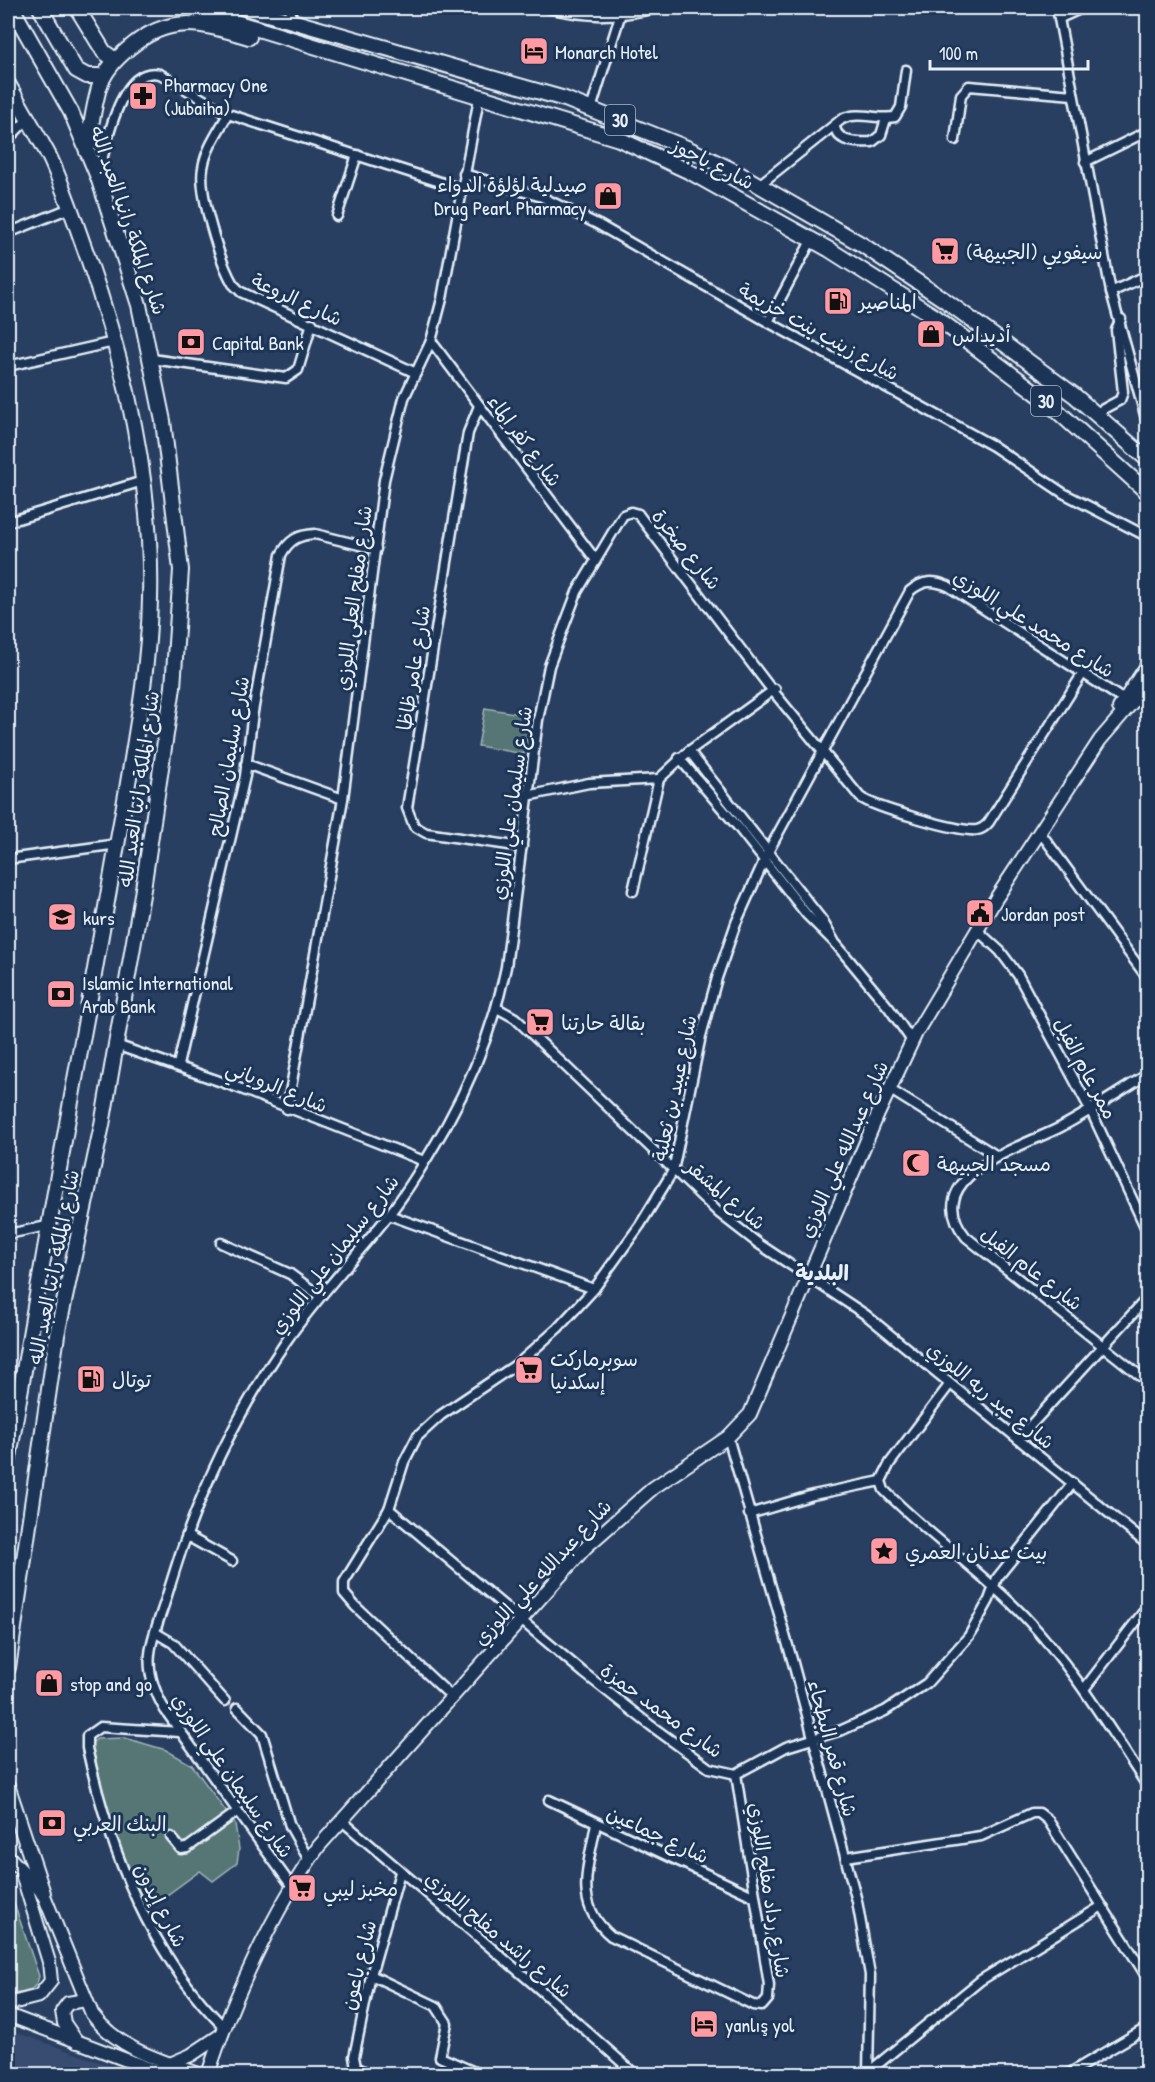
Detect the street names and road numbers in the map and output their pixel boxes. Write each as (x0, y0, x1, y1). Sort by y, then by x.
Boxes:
road number: 30 (605, 105, 635, 135)
street label: شارع الملكة رانيا العبد الله (83, 122, 174, 318)
street label: شارع ياجوز (665, 130, 759, 196)
street label: شارع الروعة (247, 266, 347, 333)
street label: شارع زينب بنت خزيمة (733, 276, 904, 387)
road number: 30 (1031, 386, 1061, 416)
street label: شارع كفر الماء (481, 388, 569, 492)
street label: شارع صخرة (645, 503, 728, 596)
street label: شارع مفلح العلي اللوزي (328, 504, 383, 693)
street label: شارع محمد علي اللوزي (946, 562, 1120, 688)
street label: شارع عامر ظاظا (390, 604, 437, 733)
street label: شارع سليمان الصالح (201, 674, 256, 838)
street label: شارع الملكة رانيا العبد الله (111, 689, 166, 889)
street label: شارع سليمان علي اللوزي (484, 704, 543, 902)
street label: ممر عام الفيل (1046, 1012, 1124, 1125)
street label: شارع عبيد بن ثعلبة (645, 1013, 704, 1164)
street label: شارع الروياني (220, 1053, 332, 1123)
street label: شارع عبدالله علي اللوزي (792, 1056, 899, 1244)
street label: شارع المشقر (678, 1151, 772, 1236)
street label: شارع الملكة رانيا العبد الله (21, 1167, 86, 1367)
street label: شارع سليمان علي اللوزي (263, 1169, 409, 1342)
street label: شارع عام الفيل (974, 1220, 1089, 1318)
street label: شارع عبد ربه اللوزي (920, 1335, 1061, 1456)
street label: شارع عبدالله علي اللوزي (467, 1493, 621, 1655)
street label: شارع محمد حمزة (595, 1656, 729, 1764)
street label: شارع قمر البطحاء (801, 1676, 864, 1820)
street label: شارع سليمان علي اللوزي (162, 1687, 300, 1866)
street label: شارع جماعين (602, 1799, 713, 1870)
street label: شارع رداد مفلح اللوزي (741, 1800, 797, 1980)
street label: شارع إيدون (127, 1858, 194, 1952)
street label: شارع راشد مفلح اللوزي (419, 1865, 578, 2005)
street label: شارع باعون (334, 1917, 383, 2013)

